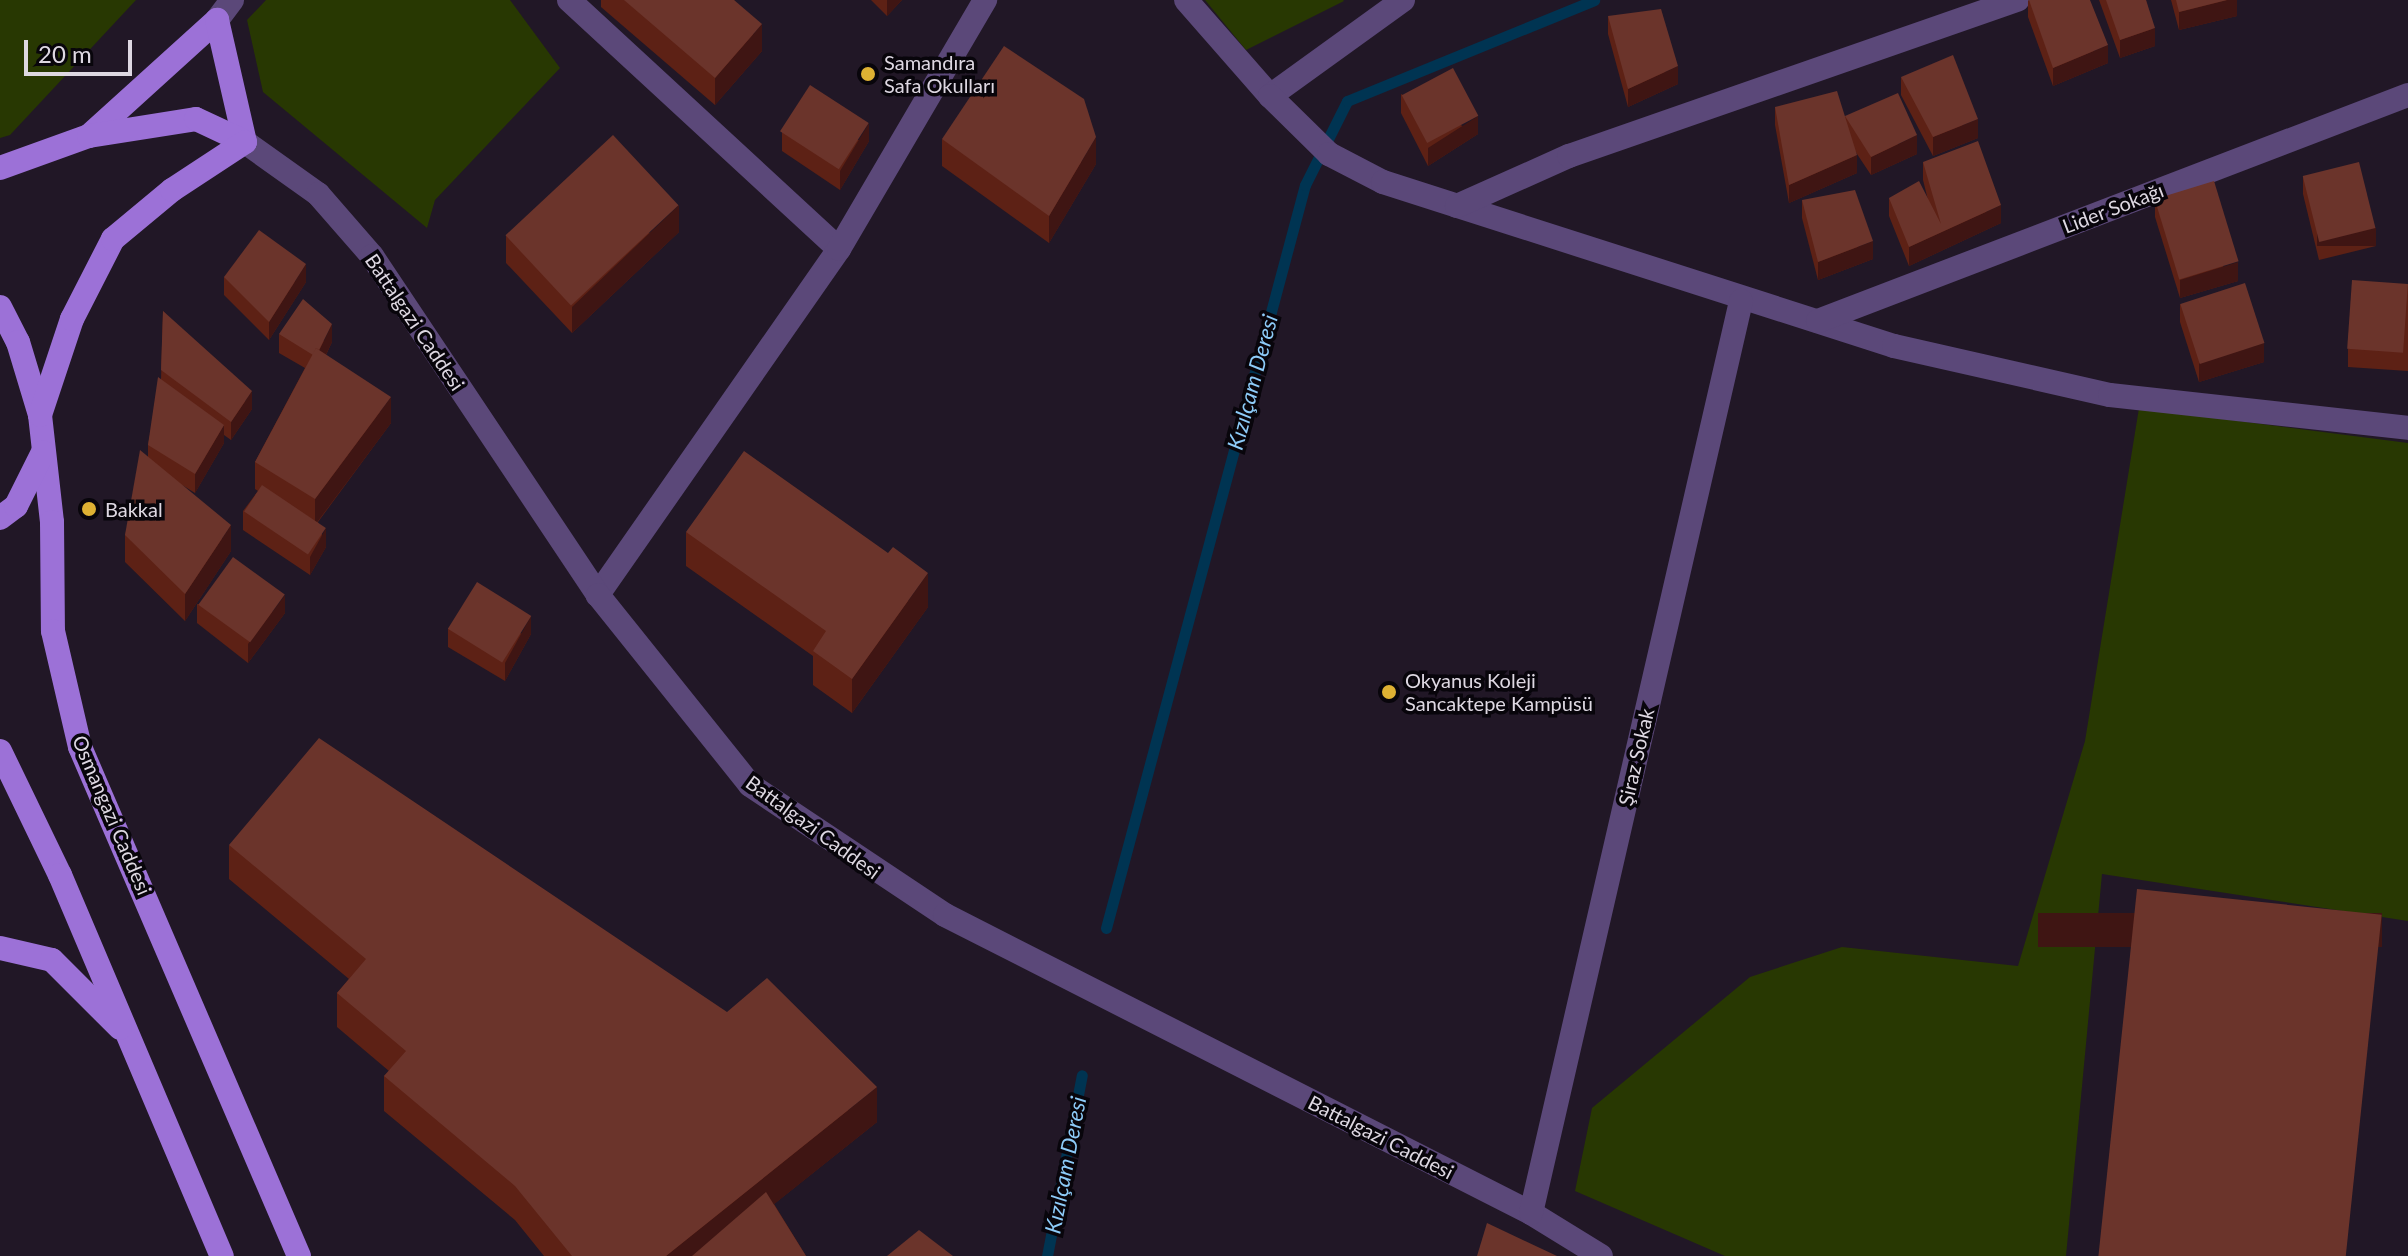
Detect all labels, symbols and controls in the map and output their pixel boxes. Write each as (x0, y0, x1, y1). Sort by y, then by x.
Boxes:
scale bar (28, 24, 136, 74)
text: 20 m (38, 39, 92, 68)
place label: Samandıra Safa Okulları (884, 50, 995, 97)
marker: Samandıra Safa Okulları (859, 65, 877, 83)
street label: Lider Sokağı (2059, 178, 2167, 238)
street label: Battalgazi Caddesi (360, 249, 470, 395)
water label: Kızılçam Deresi (1221, 311, 1283, 453)
place label: Bakkal (105, 497, 163, 521)
marker: Bakkal (80, 500, 98, 518)
place label: Okyanus Koleji Sancaktepe Kampüsü (1405, 668, 1593, 715)
marker: Okyanus Koleji Sancaktepe Kampüsü (1380, 683, 1398, 701)
street label: Şiraz Sokak (1613, 706, 1659, 808)
street label: Osmangazi Caddesi (68, 732, 156, 898)
street label: Battalgazi Caddesi (741, 770, 885, 884)
street label: Battalgazi Caddesi (1304, 1090, 1458, 1184)
water label: Kızılçam Deresi (1039, 1094, 1091, 1236)

